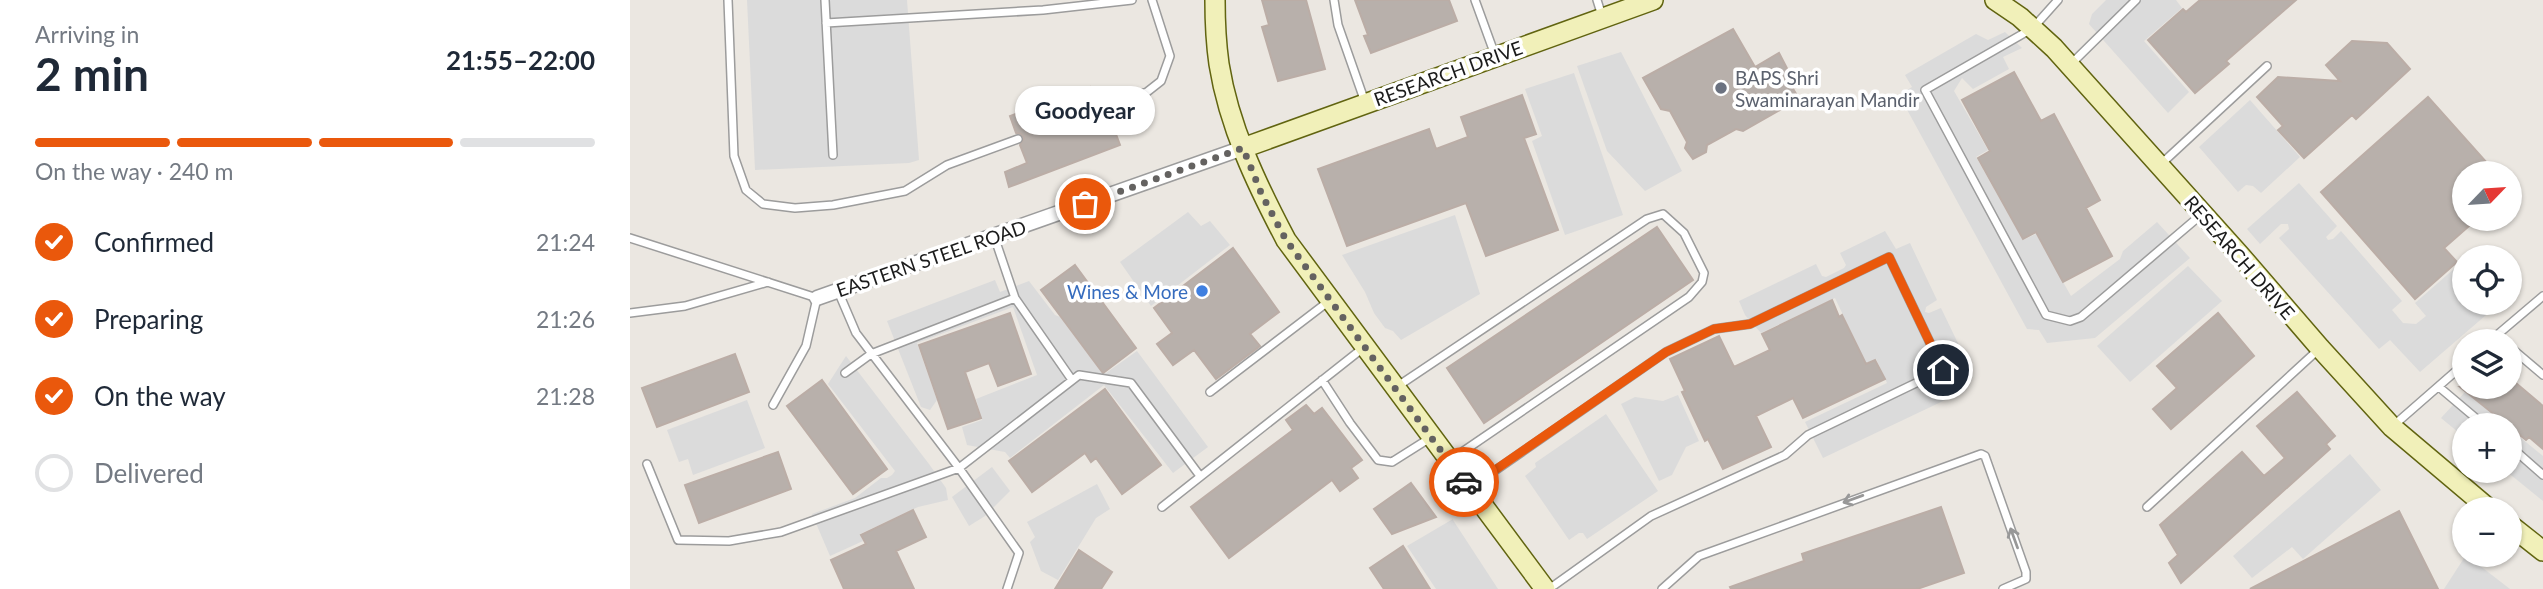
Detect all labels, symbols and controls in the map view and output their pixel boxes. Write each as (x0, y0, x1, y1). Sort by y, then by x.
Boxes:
text: Arriving in (35, 20, 139, 48)
street label: RESEARCH DRIVE (1371, 35, 1525, 111)
text: 21:55–22:00 (446, 44, 595, 76)
text: 2 min (35, 46, 149, 101)
place label: BAPS Shri Swaminarayan Mandir (1735, 66, 1920, 111)
marker: BAPS Shri Swaminarayan Mandir (1713, 80, 1729, 96)
callout: Goodyear (1015, 85, 1155, 134)
text: Goodyear (1035, 96, 1135, 124)
text: On the way · 240 m (35, 157, 234, 185)
north arrow (2452, 161, 2522, 231)
map controls (2452, 161, 2522, 567)
pin (1055, 174, 1115, 234)
icon: bag (1066, 185, 1104, 223)
street label: RESEARCH DRIVE (2180, 190, 2300, 324)
street label: EASTERN STEEL ROAD (833, 215, 1029, 301)
icon: check (35, 223, 73, 261)
text: Confirmed (94, 226, 214, 258)
text: 21:24 (536, 228, 595, 256)
button: locate (2452, 245, 2522, 315)
place label: Wines & More (1067, 280, 1188, 303)
marker: Wines & More (1194, 283, 1210, 299)
icon: check (35, 300, 73, 338)
text: Preparing (94, 303, 203, 335)
text: 21:26 (536, 305, 595, 333)
button: layers (2452, 329, 2522, 399)
pin (1913, 340, 1973, 400)
icon: home (1924, 351, 1962, 389)
icon: check (35, 377, 73, 415)
text: On the way (94, 380, 226, 412)
text: 21:28 (536, 382, 595, 410)
button: + (2452, 413, 2522, 483)
courier (1429, 447, 1499, 517)
text: Delivered (94, 457, 204, 489)
icon: car (1445, 463, 1483, 501)
one-way arrow (1843, 494, 1865, 506)
button: − (2452, 497, 2522, 567)
one-way arrow (2007, 528, 2019, 550)

